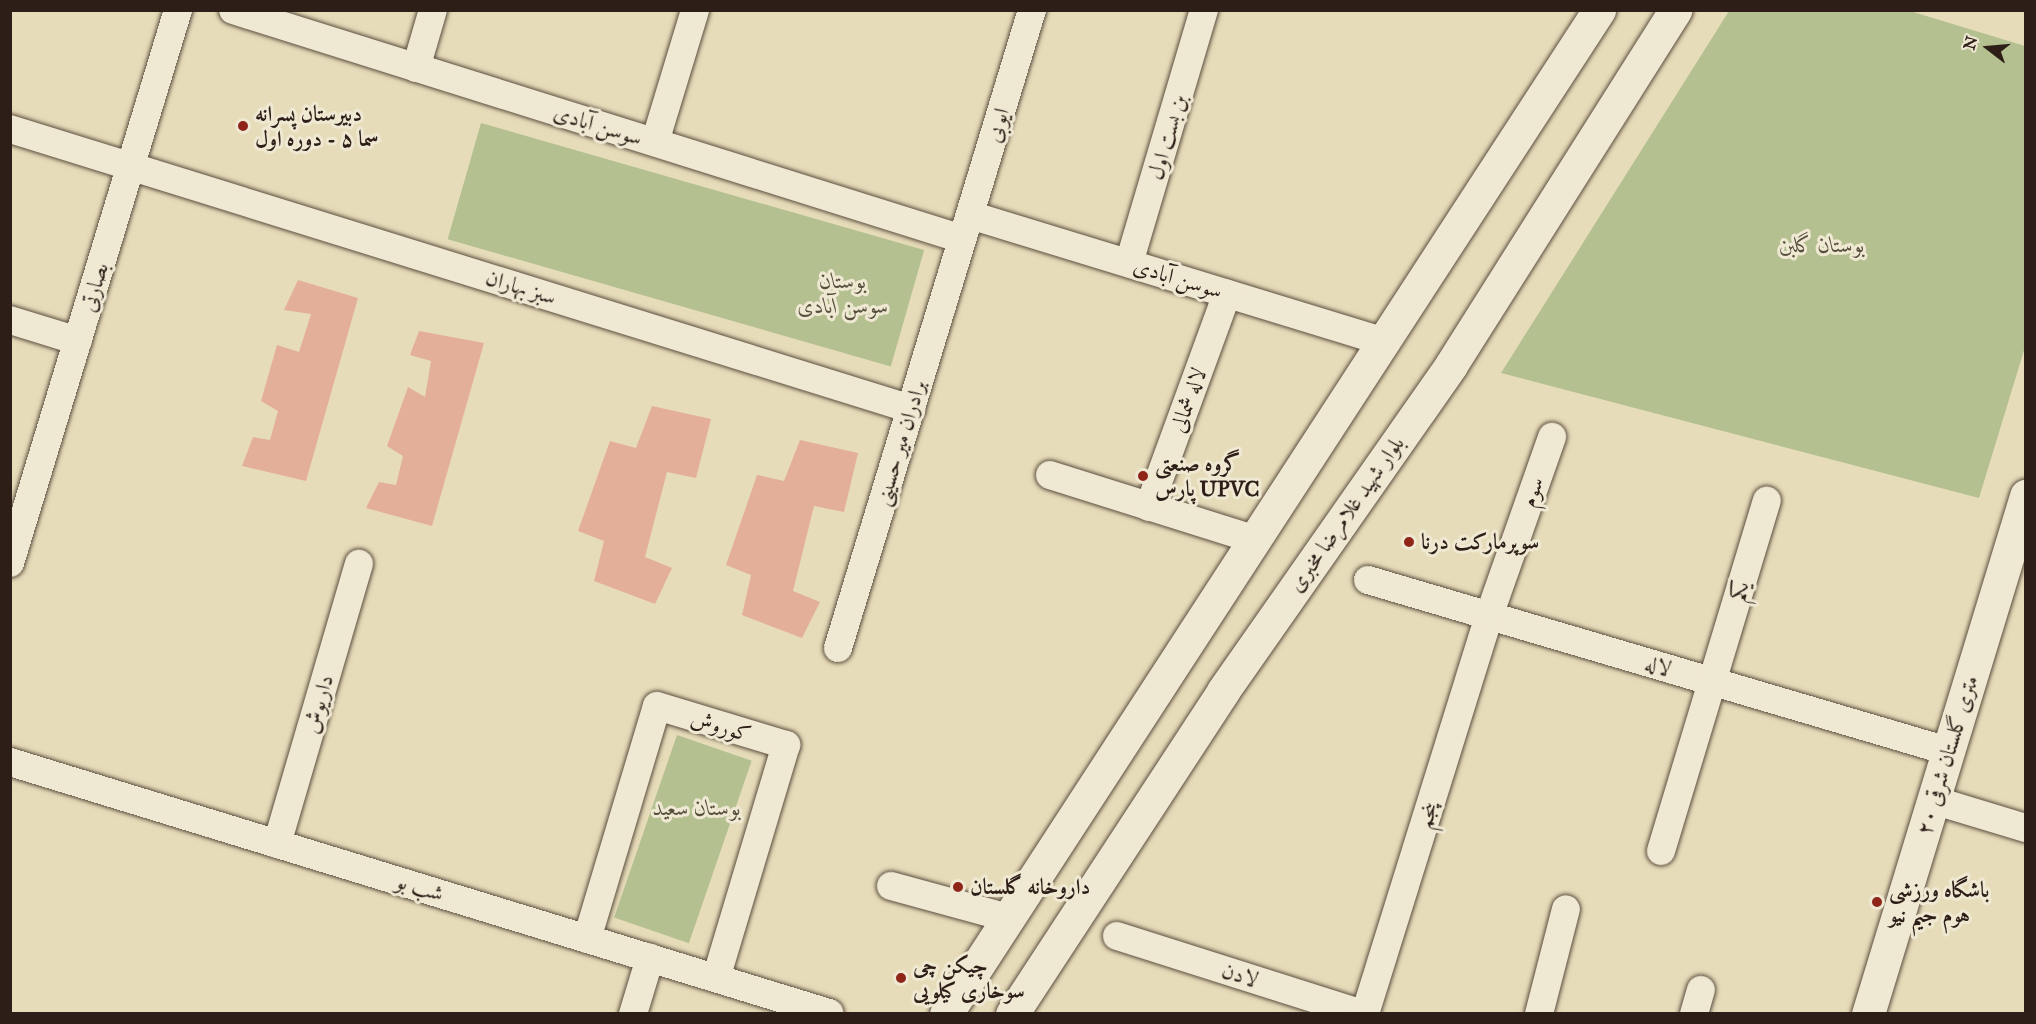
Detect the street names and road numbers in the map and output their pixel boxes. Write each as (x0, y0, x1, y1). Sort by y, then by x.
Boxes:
street label: بن بست اول (1142, 91, 1192, 183)
street label: سوسن آبادی (550, 99, 646, 151)
street label: ایوبی (979, 105, 1015, 145)
street label: سوسن آبادی (1130, 252, 1226, 304)
street label: بصارتی (74, 259, 114, 315)
street label: سبز بهاران (483, 264, 559, 310)
street label: لاله شمالی (1164, 364, 1212, 436)
street label: برادران میر حسینی (868, 377, 932, 509)
street label: بلوار شهید غلامرضا مخبری (1282, 431, 1410, 597)
street label: سوم (1515, 474, 1549, 510)
street label: یکم (1724, 578, 1754, 604)
street label: لاله (1642, 650, 1674, 682)
street label: داریوش (297, 672, 339, 736)
street label: ۲۰ متری گلستان شرقی (1910, 672, 1984, 838)
street label: کوروش (688, 704, 754, 748)
street label: پنجم (1411, 799, 1443, 831)
street label: شب بو (393, 867, 447, 907)
street label: لادن (1219, 957, 1261, 993)

